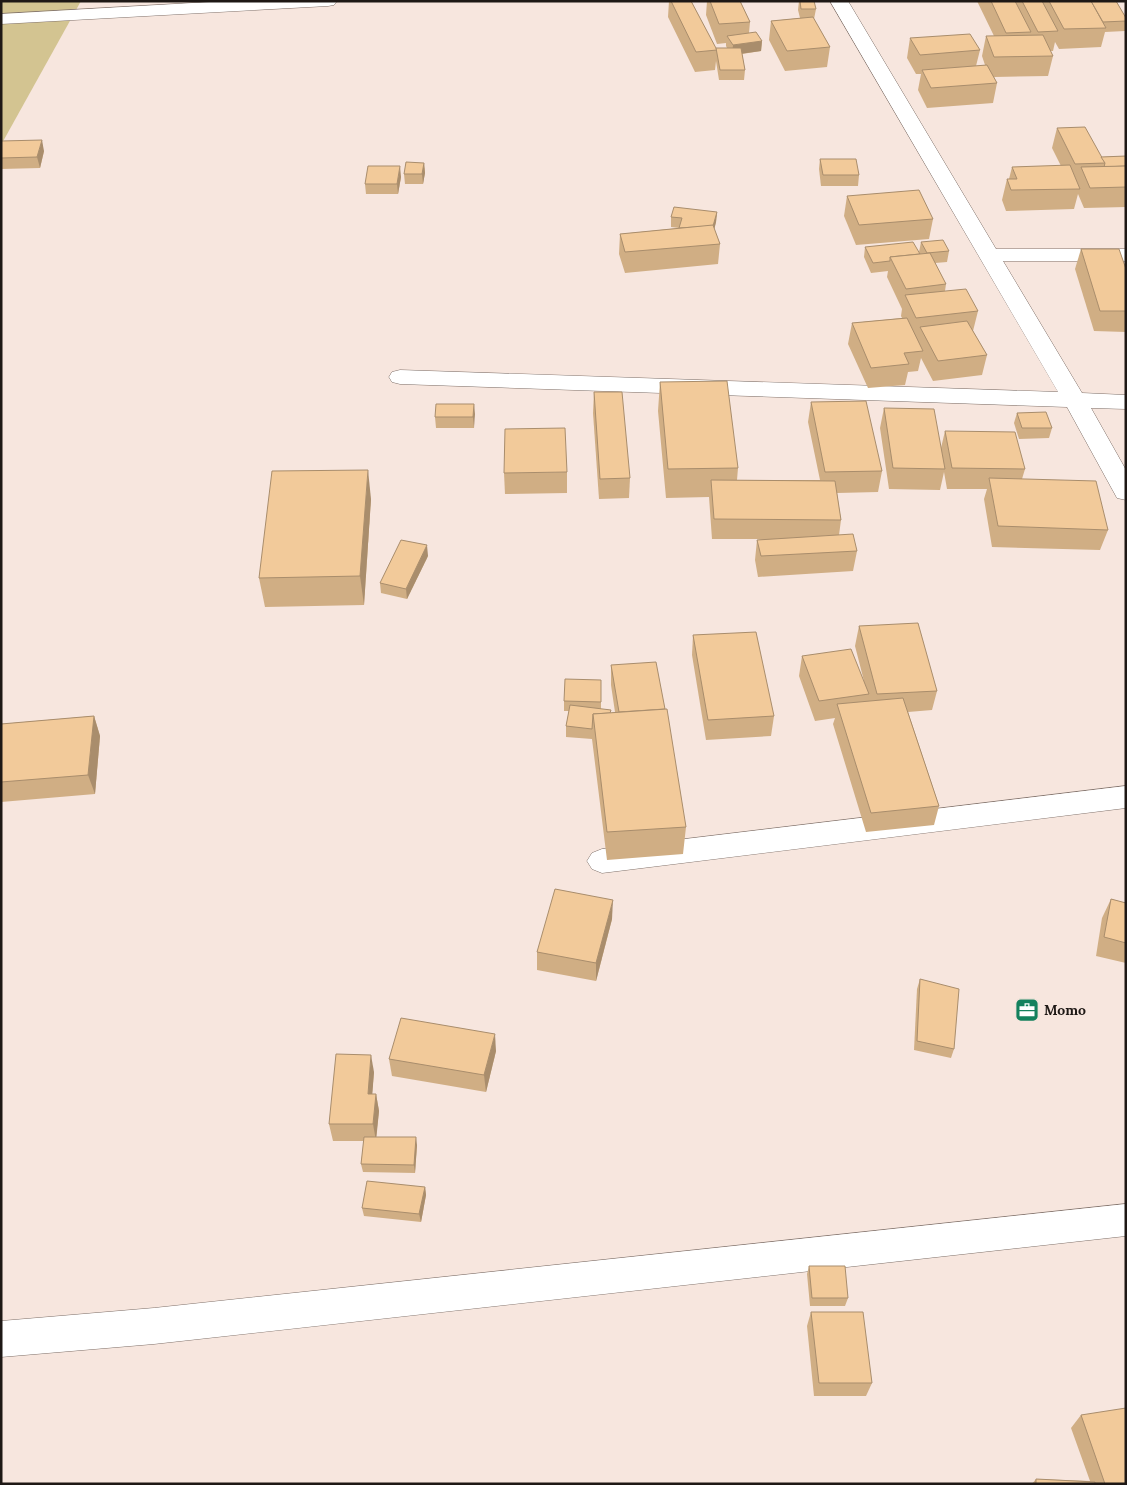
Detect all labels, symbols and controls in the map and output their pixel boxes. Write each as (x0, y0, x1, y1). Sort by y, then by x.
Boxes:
office icon: Momo (1014, 997, 1040, 1023)
place label: Momo (1044, 1001, 1086, 1019)

